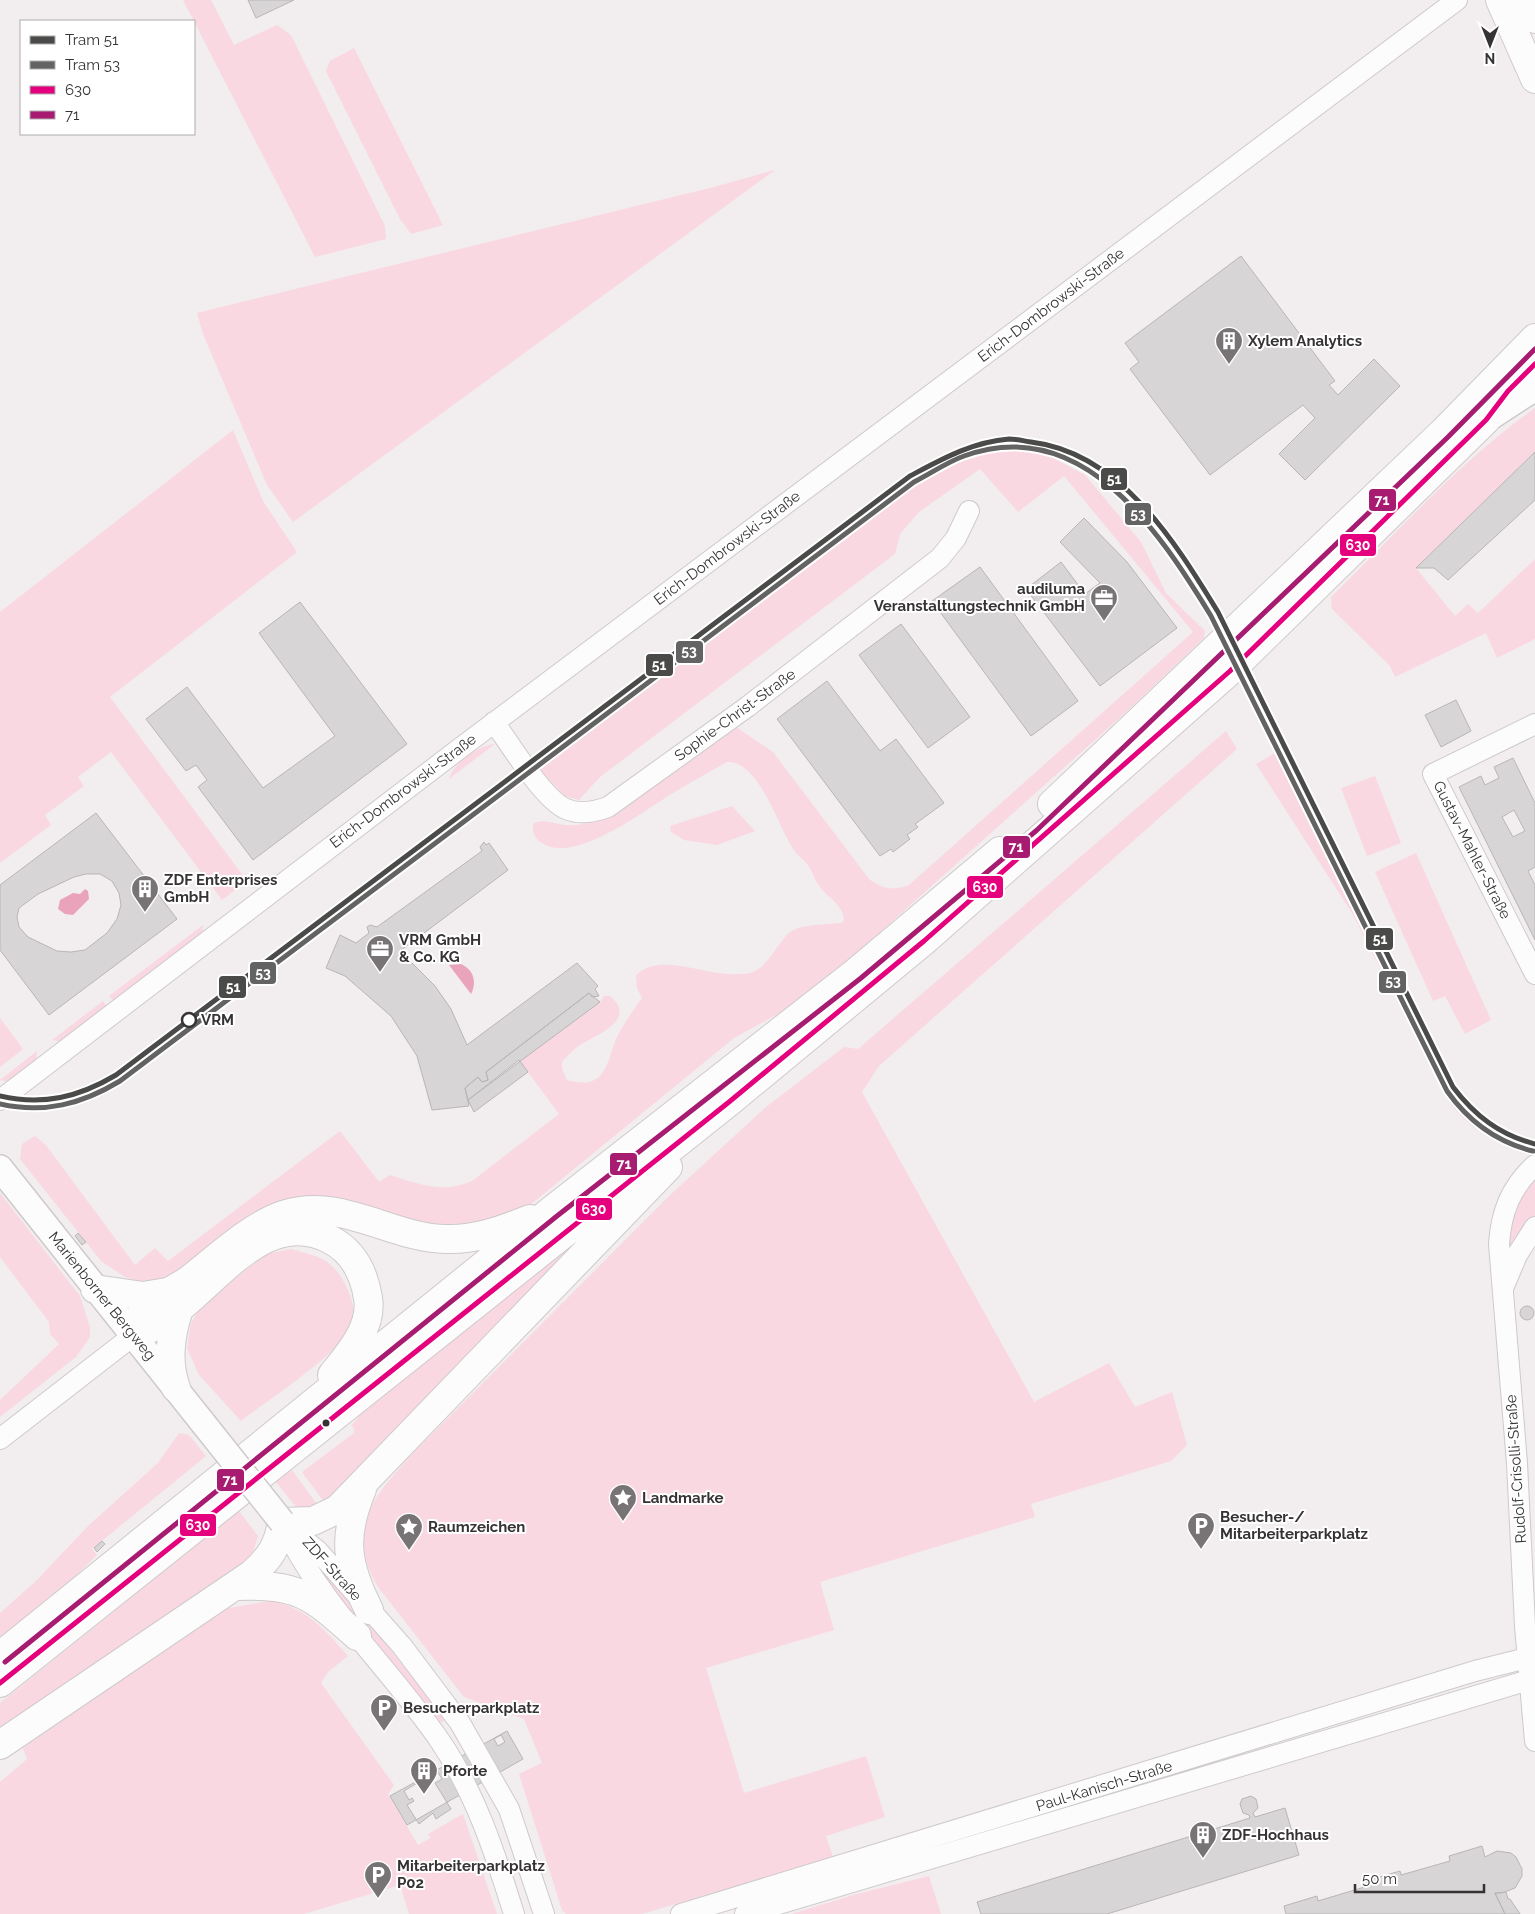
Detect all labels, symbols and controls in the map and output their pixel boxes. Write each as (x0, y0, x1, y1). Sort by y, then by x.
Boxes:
legend (20, 20, 195, 135)
north arrow (1465, 20, 1515, 70)
text: Tram 51 (65, 31, 119, 49)
text: N (1485, 50, 1495, 66)
text: Tram 53 (65, 56, 120, 74)
text: 630 (65, 81, 91, 99)
text: 71 (65, 106, 80, 124)
street label: Erich-Dombrowski-Straße (974, 244, 1128, 366)
building icon: Xylem Analytics (1214, 326, 1244, 365)
place label: Xylem Analytics (1247, 332, 1362, 350)
line badge: 51 (1100, 467, 1128, 491)
text: 51 (1107, 471, 1121, 487)
street label: Erich-Dombrowski-Straße (650, 487, 804, 609)
line badge: 71 (1368, 488, 1397, 512)
text: 71 (1375, 492, 1389, 508)
line badge: 53 (1124, 502, 1152, 526)
text: 53 (1130, 506, 1146, 522)
line badge: 630 (1339, 533, 1377, 557)
text: 630 (1346, 537, 1370, 553)
place label: audiluma Veranstaltungstechnik GmbH (874, 580, 1085, 615)
office icon: audiluma Veranstaltungstechnik GmbH (1089, 583, 1119, 622)
line badge: 53 (675, 640, 704, 664)
text: 53 (681, 643, 697, 659)
line badge: 51 (645, 653, 674, 677)
text: 51 (652, 657, 666, 673)
street label: Sophie-Christ-Straße (671, 665, 799, 765)
street label: Erich-Dombrowski-Straße (326, 730, 480, 852)
street label: Gustav-Mahler-Straße (1429, 778, 1515, 922)
line badge: 71 (1002, 835, 1031, 859)
text: 71 (1009, 839, 1023, 855)
place label: ZDF Enterprises GmbH (164, 871, 277, 906)
building icon: ZDF Enterprises GmbH (130, 874, 160, 913)
line badge: 630 (966, 875, 1004, 899)
text: 630 (973, 879, 997, 895)
line badge: 51 (1365, 927, 1394, 951)
place label: VRM GmbH & Co. KG (399, 931, 481, 966)
text: 51 (1373, 931, 1387, 947)
office icon: VRM GmbH & Co. KG (365, 934, 395, 973)
line badge: 53 (249, 961, 277, 985)
text: 53 (255, 965, 271, 981)
line badge: 53 (1378, 970, 1407, 994)
text: 53 (1385, 973, 1401, 989)
line badge: 51 (218, 975, 247, 999)
text: 51 (226, 979, 240, 995)
place label: VRM (201, 1011, 234, 1029)
marker: VRM (181, 1012, 197, 1028)
line badge: 71 (609, 1152, 638, 1176)
text: 71 (617, 1156, 631, 1172)
line badge: 630 (575, 1197, 613, 1221)
text: 630 (582, 1201, 606, 1217)
street label: Marienborner Bergweg (45, 1228, 159, 1364)
street label: Rudolf-Crisolli-Straße (1502, 1394, 1530, 1544)
unlabelled marker (321, 1418, 331, 1428)
line badge: 71 (216, 1468, 245, 1492)
text: 71 (223, 1472, 237, 1488)
place icon: Landmarke (608, 1483, 638, 1522)
place label: Landmarke (642, 1489, 723, 1507)
place label: Besucher-/ Mitarbeiterparkplatz (1220, 1508, 1368, 1543)
parking icon: Besucher-/ Mitarbeiterparkplatz (1186, 1511, 1216, 1550)
place icon: Raumzeichen (394, 1512, 424, 1551)
line badge: 630 (179, 1513, 217, 1537)
text: 630 (186, 1517, 210, 1533)
place label: Raumzeichen (428, 1518, 525, 1536)
street label: ZDF-Straße (299, 1533, 365, 1605)
parking icon: Besucherparkplatz (369, 1693, 399, 1732)
place label: Besucherparkplatz (403, 1699, 539, 1717)
building icon: Pforte (409, 1756, 439, 1795)
street label: Paul-Kanisch-Straße (1034, 1757, 1174, 1815)
place label: Pforte (443, 1762, 487, 1780)
building icon: ZDF-Hochhaus (1188, 1820, 1218, 1859)
place label: ZDF-Hochhaus (1222, 1826, 1329, 1844)
place label: Mitarbeiterparkplatz P02 (397, 1857, 545, 1892)
parking icon: Mitarbeiterparkplatz P02 (363, 1860, 393, 1899)
scale bar (1355, 1862, 1484, 1894)
text: 50 m (1362, 1870, 1397, 1888)

